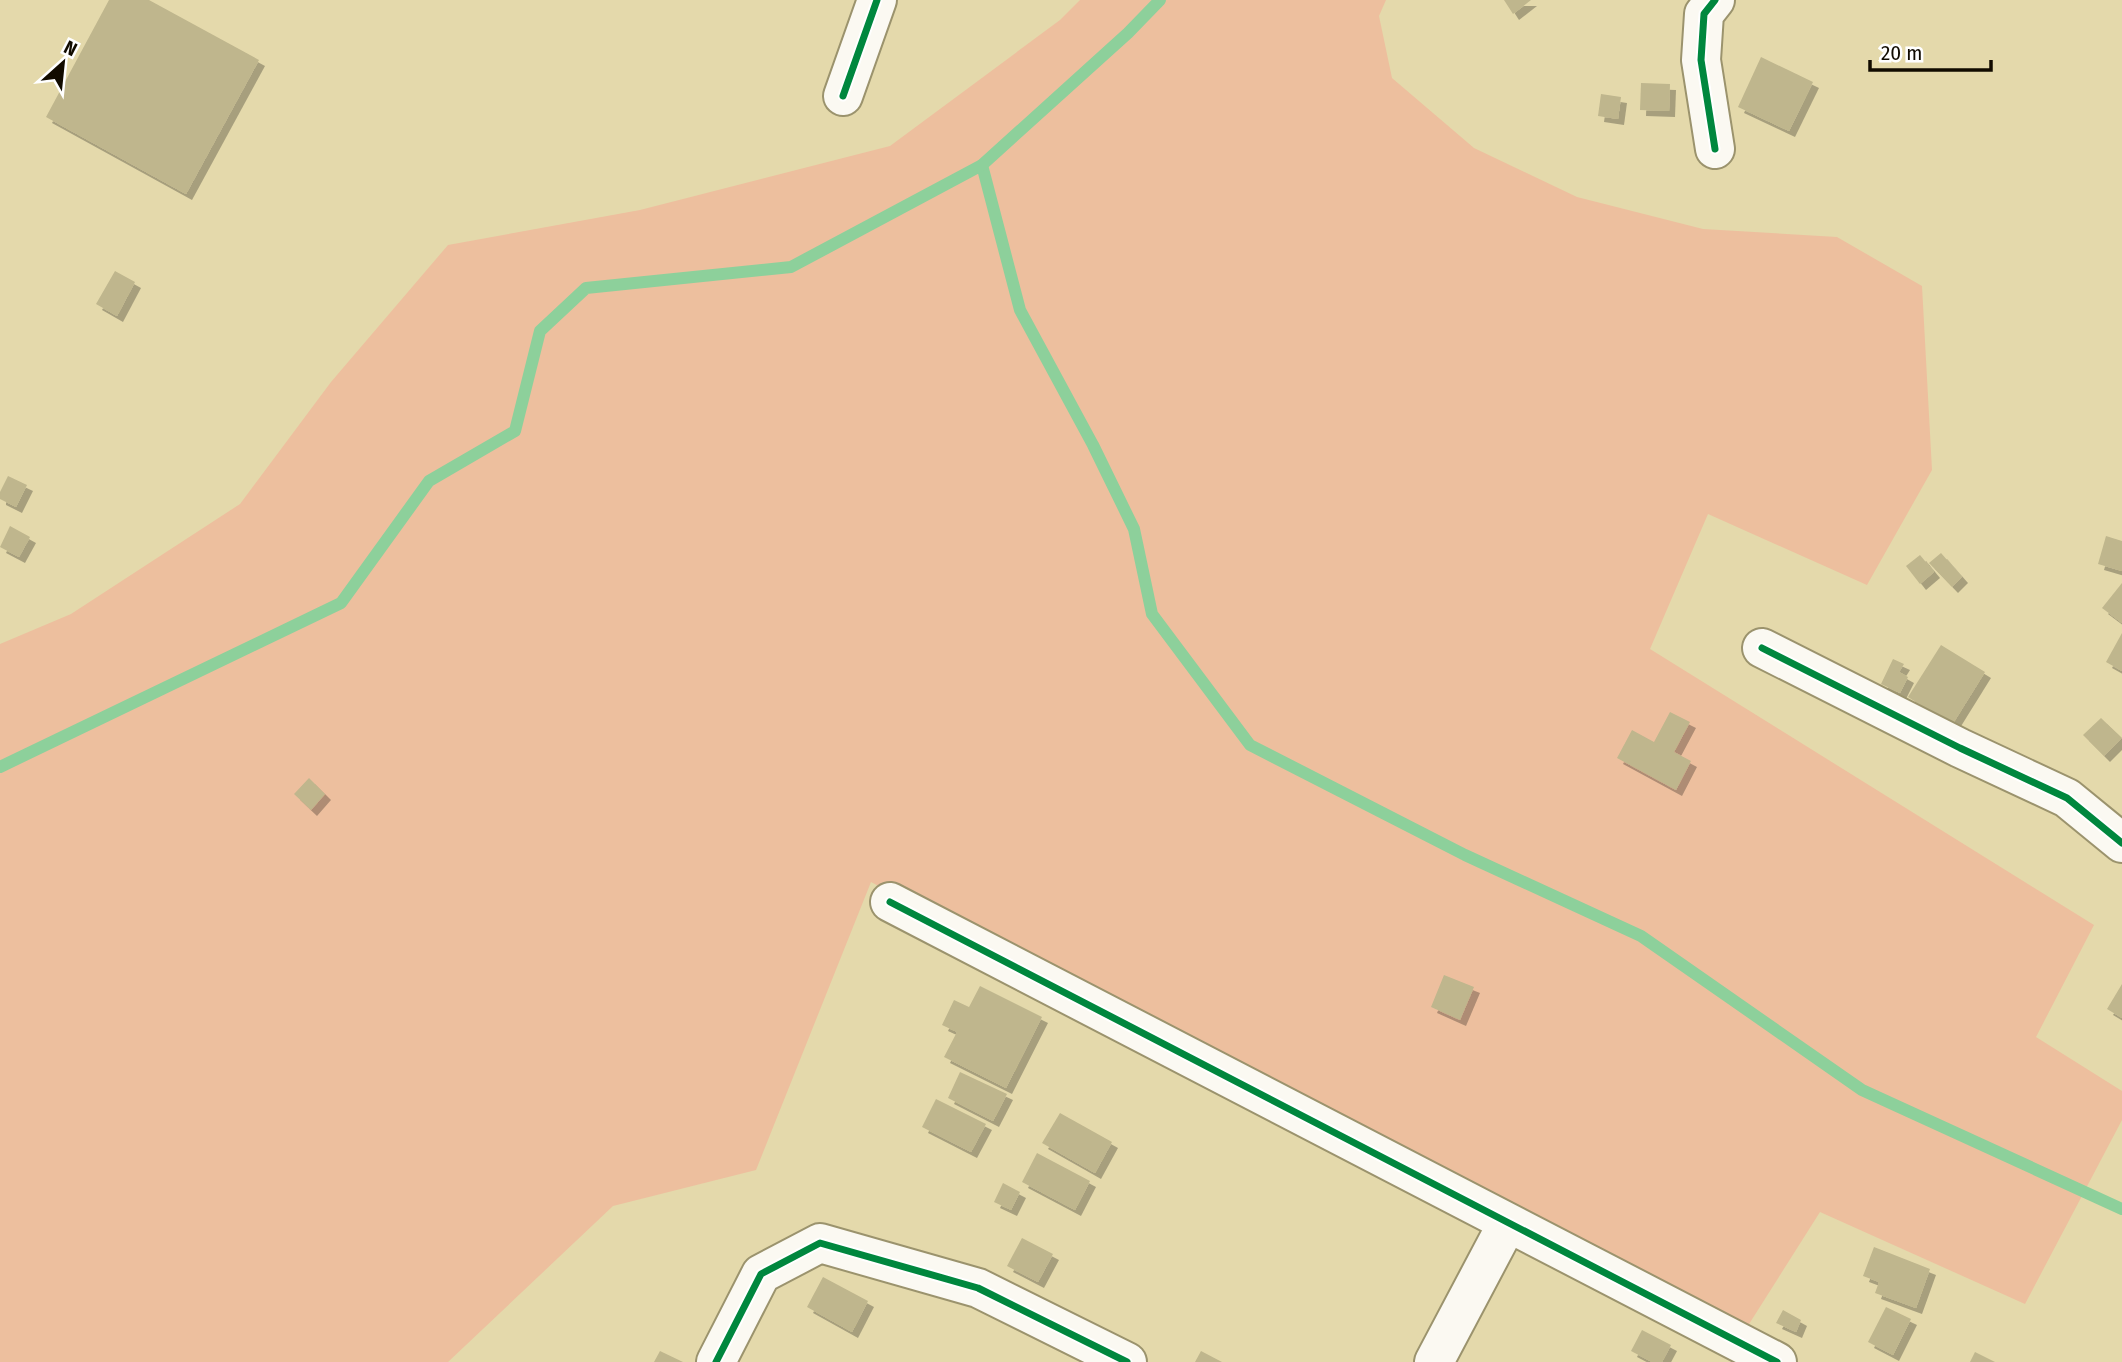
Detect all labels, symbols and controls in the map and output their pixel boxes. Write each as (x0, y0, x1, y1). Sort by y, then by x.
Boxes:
north arrow (28, 28, 98, 98)
scale bar (1870, 28, 1991, 72)
text: N (60, 35, 81, 61)
text: 20 m (1881, 40, 1922, 66)

